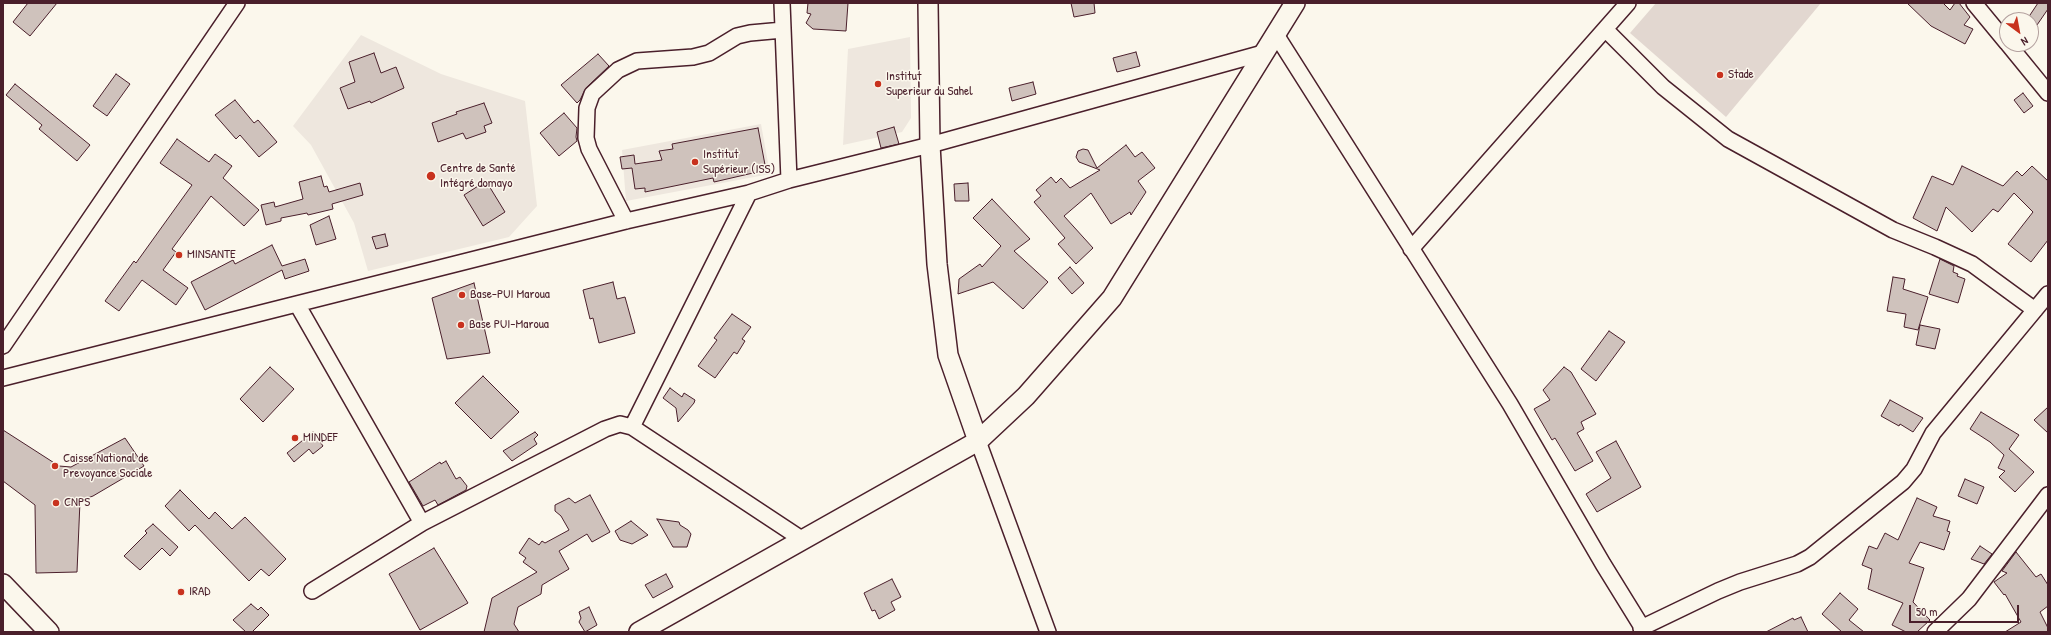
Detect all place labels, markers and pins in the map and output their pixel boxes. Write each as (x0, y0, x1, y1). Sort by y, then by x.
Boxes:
place label: Stade (1728, 67, 1754, 83)
place label: Institut Superieur du Sahel (886, 69, 973, 100)
marker: Stade (1715, 70, 1725, 80)
marker: Institut Superieur du Sahel (873, 79, 883, 89)
place label: Institut Supérieur (ISS) (703, 147, 775, 178)
marker: Institut Supérieur (ISS) (690, 157, 700, 167)
place label: Centre de Santé Intégré domayo (440, 161, 516, 192)
marker: Centre de Santé Intégré domayo (425, 170, 437, 182)
place label: MINSANTE (187, 247, 236, 263)
marker: MINSANTE (174, 250, 184, 260)
place label: Base-PUI Maroua (470, 287, 550, 303)
marker: Base-PUI Maroua (457, 290, 467, 300)
place label: Base PUI-Maroua (469, 317, 549, 333)
marker: Base PUI-Maroua (456, 320, 466, 330)
place label: MINDEF (303, 430, 338, 446)
marker: MINDEF (290, 433, 300, 443)
place label: Caisse National de Prevoyance Sociale (63, 451, 152, 482)
marker: Caisse National de Prevoyance Sociale (50, 461, 60, 471)
place label: CNPS (64, 495, 90, 511)
marker: CNPS (51, 498, 61, 508)
place label: IRAD (189, 584, 210, 600)
marker: IRAD (176, 587, 186, 597)

